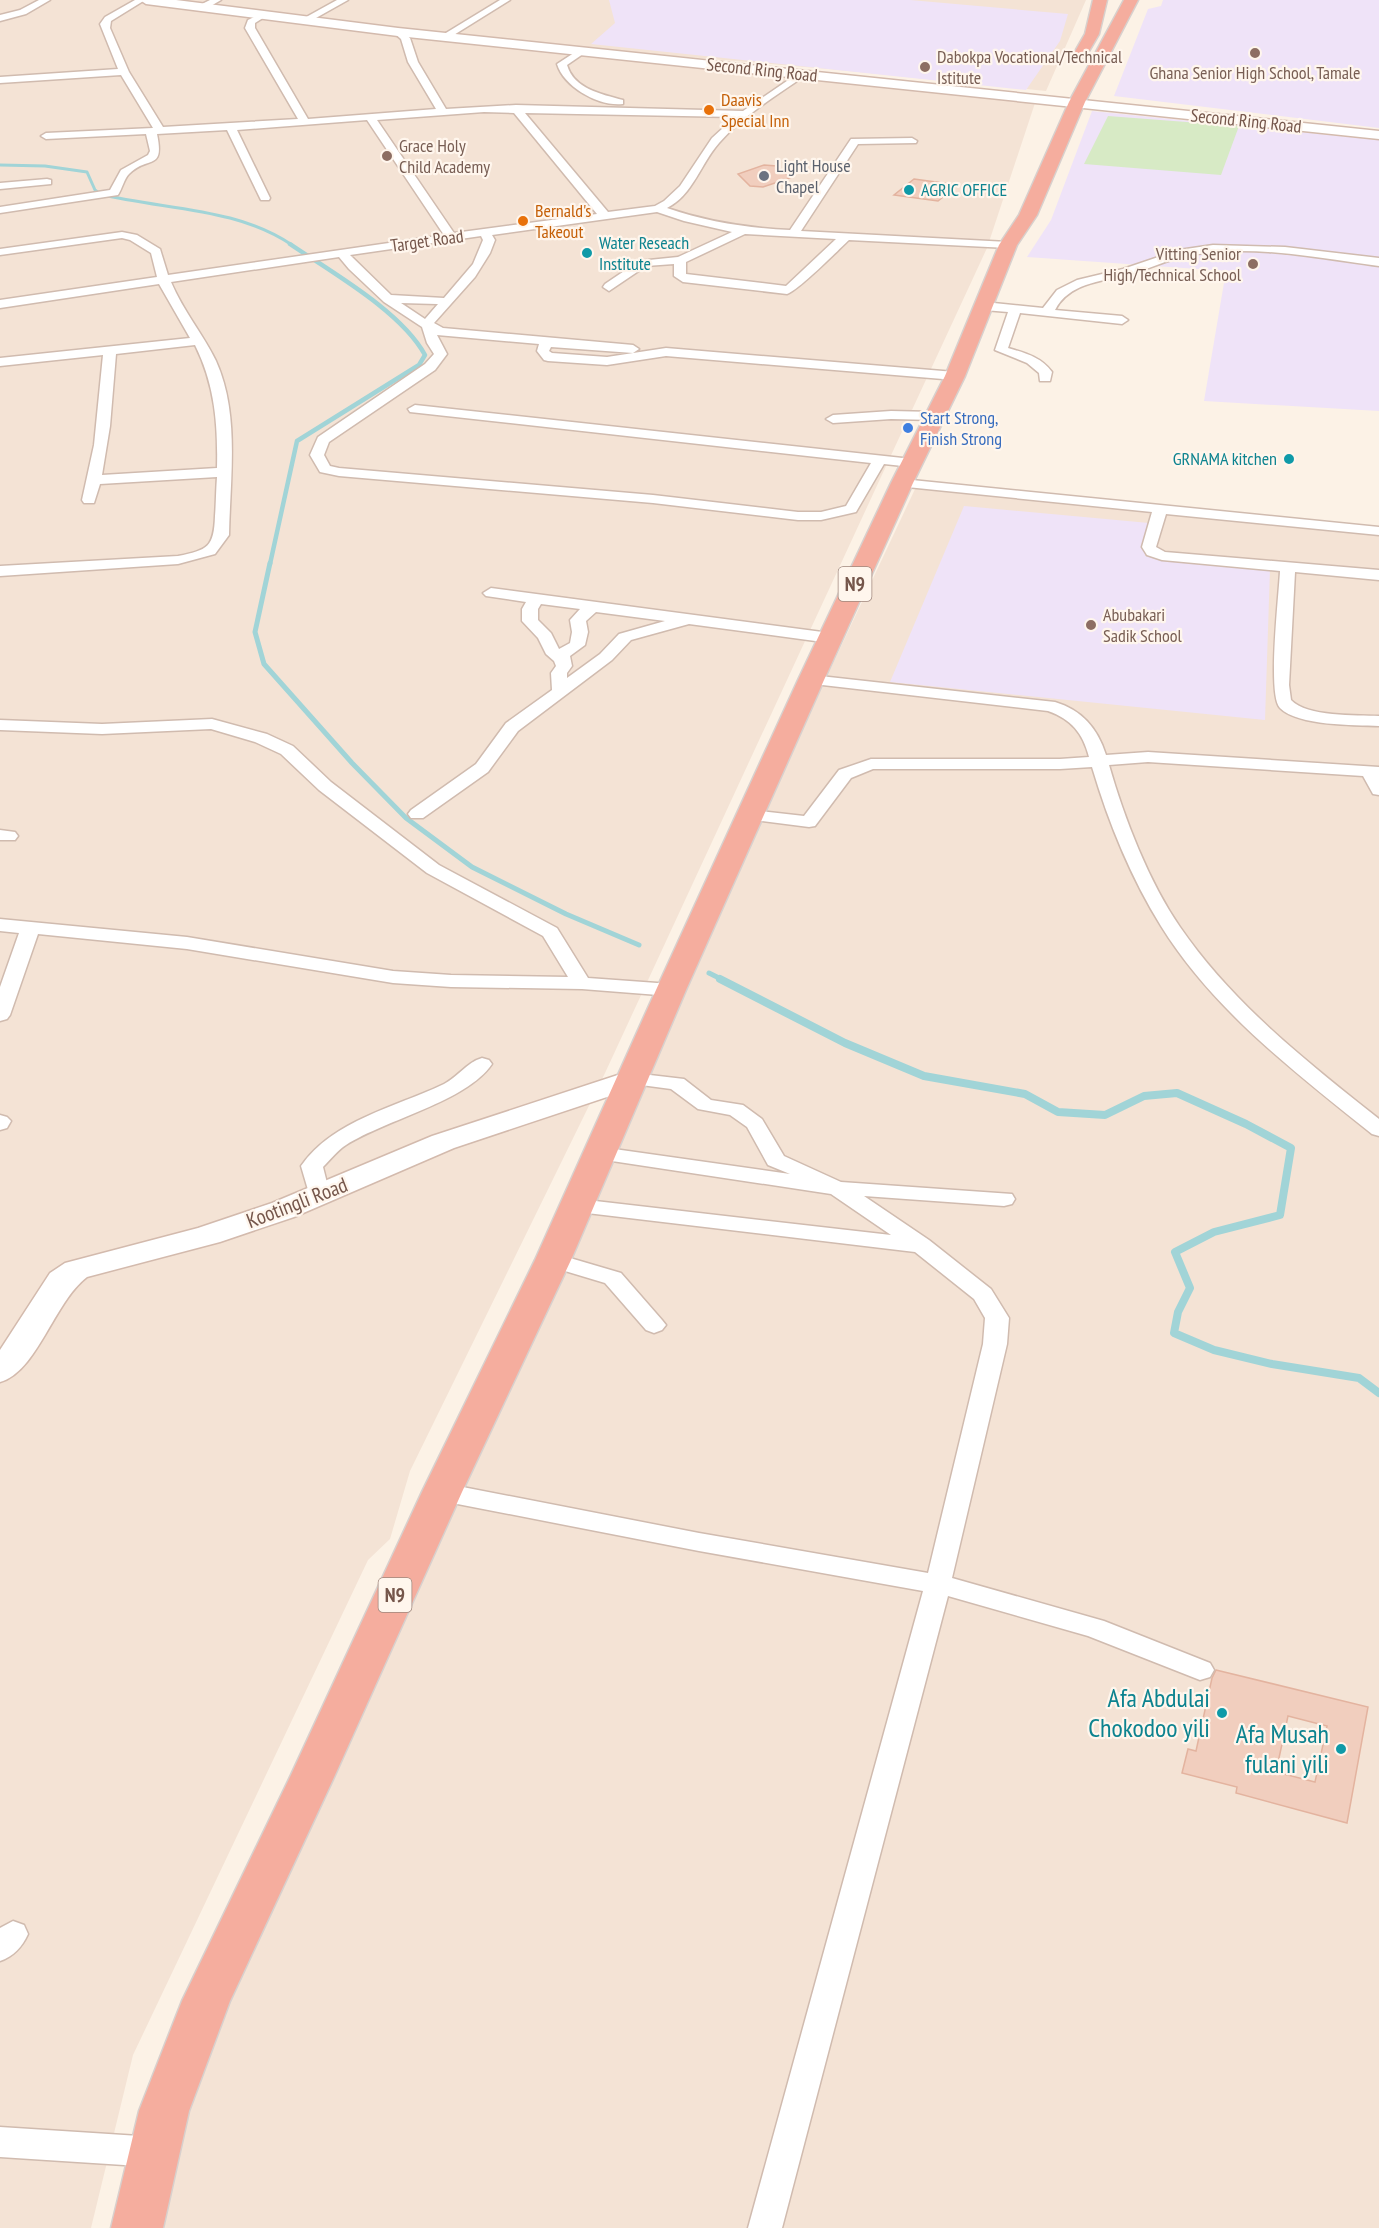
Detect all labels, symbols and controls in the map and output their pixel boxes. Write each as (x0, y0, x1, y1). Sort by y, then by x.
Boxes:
place label: Dabokpa Vocational/Technical Istitute (937, 45, 1123, 89)
marker: Ghana Senior High School, Tamale (1248, 46, 1262, 60)
street label: Second Ring Road (706, 52, 819, 87)
marker: Dabokpa Vocational/Technical Istitute (918, 60, 932, 74)
place label: Ghana Senior High School, Tamale (1150, 61, 1360, 84)
place label: Daavis Special Inn (721, 88, 789, 132)
marker: Daavis Special Inn (702, 103, 716, 117)
street label: Second Ring Road (1190, 103, 1303, 138)
place label: Grace Holy Child Academy (399, 134, 490, 178)
marker: Grace Holy Child Academy (380, 149, 394, 163)
place label: Light House Chapel (776, 154, 851, 198)
marker: Light House Chapel (757, 169, 771, 183)
place label: AGRIC OFFICE (921, 178, 1007, 201)
marker: AGRIC OFFICE (902, 183, 916, 197)
place label: Bernald's Takeout (535, 199, 591, 243)
marker: Bernald's Takeout (516, 214, 530, 228)
street label: Target Road (389, 224, 465, 257)
place label: Water Reseach Institute (599, 231, 689, 275)
place label: Vitting Senior High/Technical School (1103, 242, 1242, 286)
marker: Water Reseach Institute (580, 246, 594, 260)
marker: Vitting Senior High/Technical School (1246, 257, 1260, 271)
place label: Start Strong, Finish Strong (920, 406, 1002, 450)
marker: Start Strong, Finish Strong (901, 421, 915, 435)
place label: GRNAMA kitchen (1173, 447, 1277, 470)
marker: GRNAMA kitchen (1282, 452, 1296, 466)
road number: N9 (838, 567, 872, 601)
place label: Abubakari Sadik School (1103, 603, 1183, 647)
marker: Abubakari Sadik School (1084, 618, 1098, 632)
street label: Kootingli Road (242, 1171, 351, 1234)
road number: N9 (378, 1578, 412, 1612)
place label: Afa Abdulai Chokodoo yili (1088, 1681, 1210, 1744)
marker: Afa Abdulai Chokodoo yili (1215, 1706, 1229, 1720)
place label: Afa Musah fulani yili (1236, 1717, 1329, 1780)
marker: Afa Musah fulani yili (1334, 1742, 1348, 1756)

